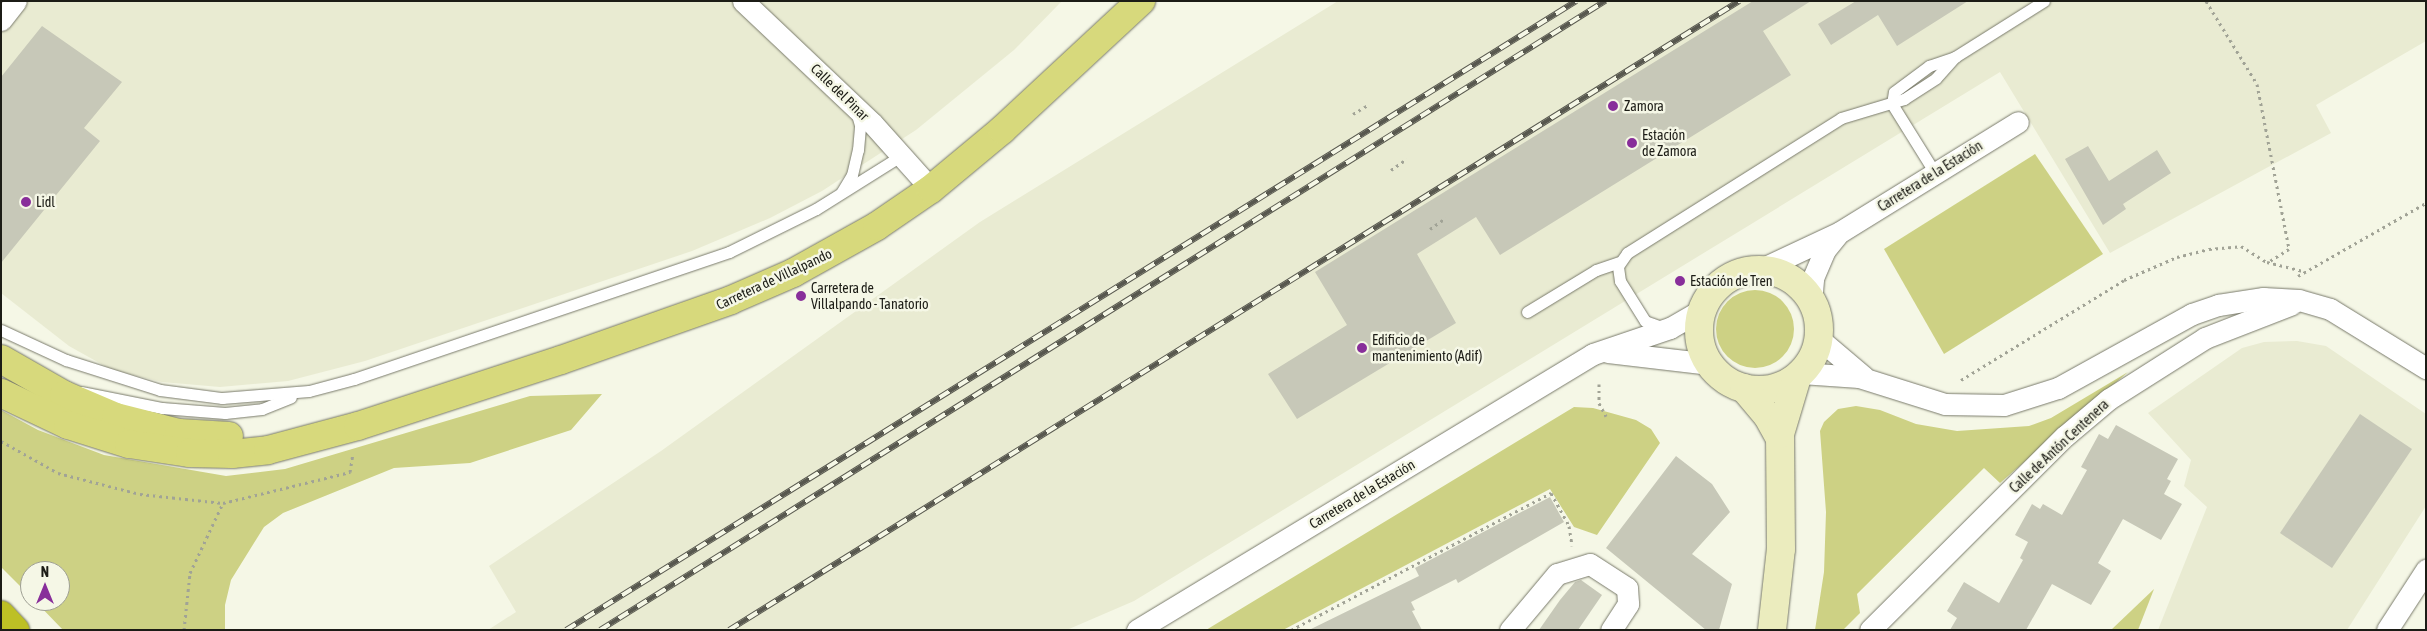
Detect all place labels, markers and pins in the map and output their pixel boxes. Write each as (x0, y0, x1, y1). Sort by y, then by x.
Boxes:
place label: Zamora (1624, 98, 1664, 114)
marker: Zamora (1606, 99, 1620, 113)
place label: Estación de Zamora (1642, 127, 1697, 160)
marker: Estación de Zamora (1626, 137, 1638, 149)
place label: Lidl (36, 194, 55, 210)
marker: Lidl (20, 196, 32, 208)
place label: Estación de Tren (1690, 273, 1773, 289)
marker: Estación de Tren (1674, 275, 1686, 287)
place label: Carretera de Villalpando - Tanatorio (811, 280, 929, 312)
marker: Carretera de Villalpando - Tanatorio (795, 290, 807, 302)
place label: Edificio de mantenimiento (Adif) (1372, 332, 1482, 364)
marker: Edificio de mantenimiento (Adif) (1356, 342, 1368, 354)

